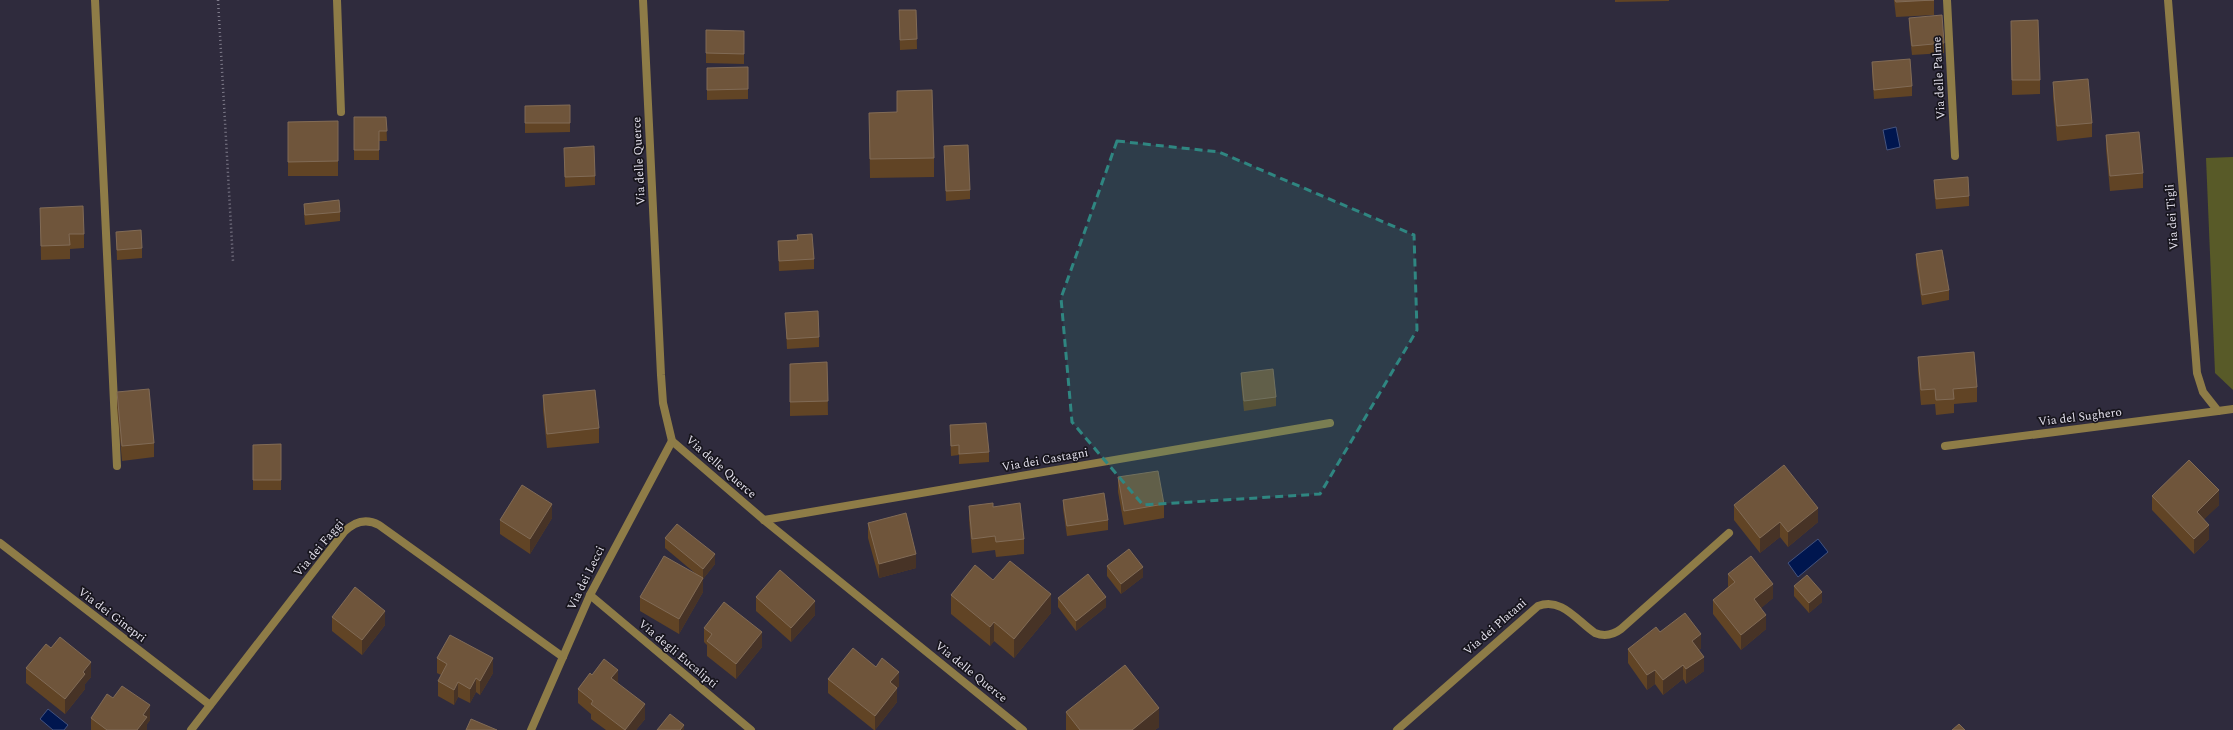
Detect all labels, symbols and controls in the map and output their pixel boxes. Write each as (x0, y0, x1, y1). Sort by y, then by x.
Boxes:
street label: Via delle Palme (1927, 36, 1951, 120)
street label: Via delle Querce (627, 116, 651, 206)
street label: Via dei Tigli (2160, 183, 2184, 251)
street label: Via del Sughero (2037, 402, 2123, 432)
street label: Via delle Querce (681, 431, 761, 503)
street label: Via dei Castagni (1000, 443, 1090, 477)
street label: Via dei Faggi (289, 515, 349, 581)
street label: Via dei Lecci (562, 542, 610, 613)
street label: Via dei Ginepri (74, 583, 151, 647)
street label: Via dei Platani (1459, 594, 1531, 660)
street label: Via degli Eucalipti (634, 615, 722, 693)
street label: Via delle Querce (931, 637, 1011, 707)

